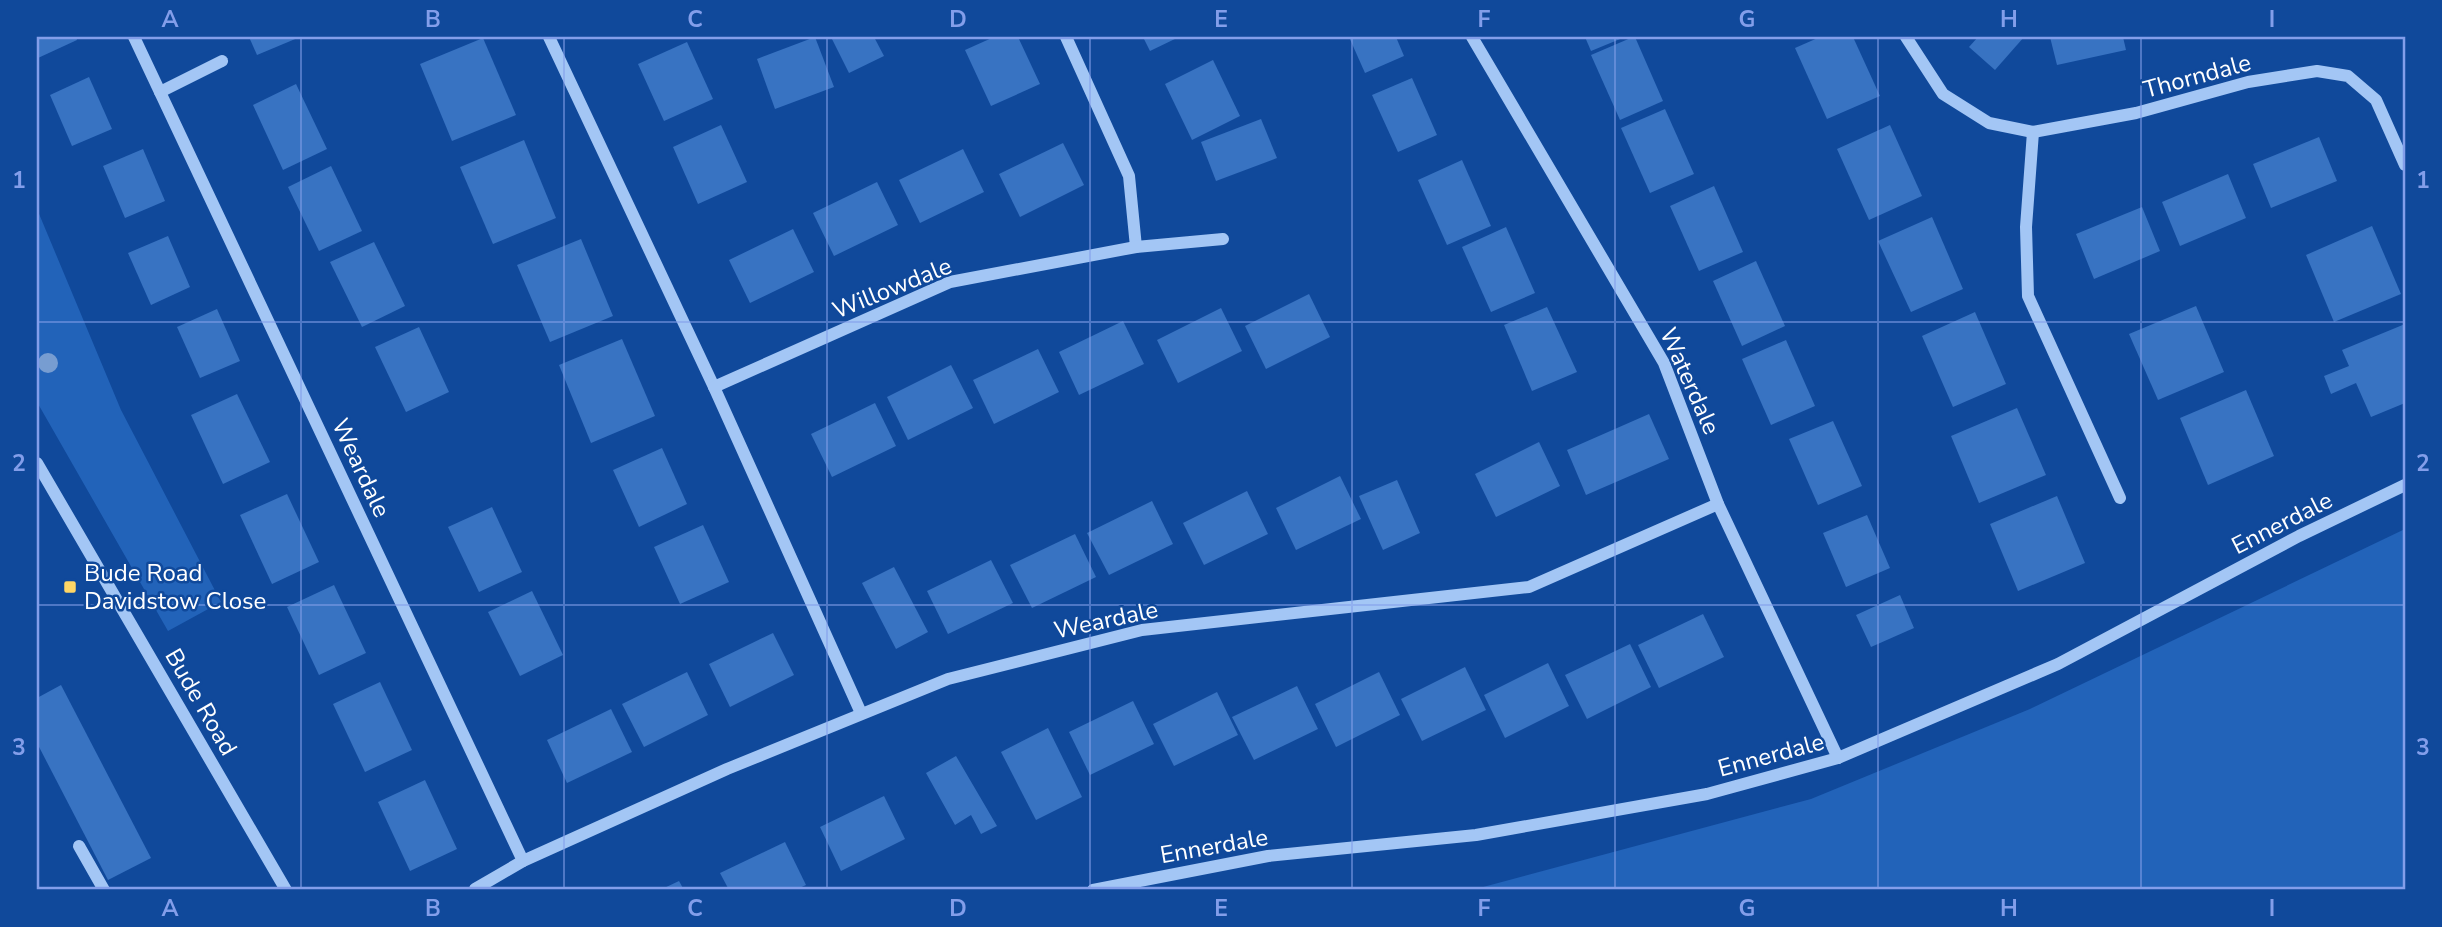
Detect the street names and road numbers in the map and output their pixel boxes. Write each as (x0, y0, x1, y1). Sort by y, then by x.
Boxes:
street label: Thorndale (2140, 46, 2254, 106)
street label: Willowdale (828, 250, 956, 326)
street label: Waterdale (1652, 323, 1728, 439)
street label: Weardale (324, 413, 398, 523)
street label: Ennerdale (2226, 484, 2338, 562)
street label: Weardale (1051, 593, 1161, 647)
street label: Bude Road (158, 643, 244, 761)
street label: Ennerdale (1714, 725, 1828, 785)
street label: Ennerdale (1158, 821, 1270, 871)

